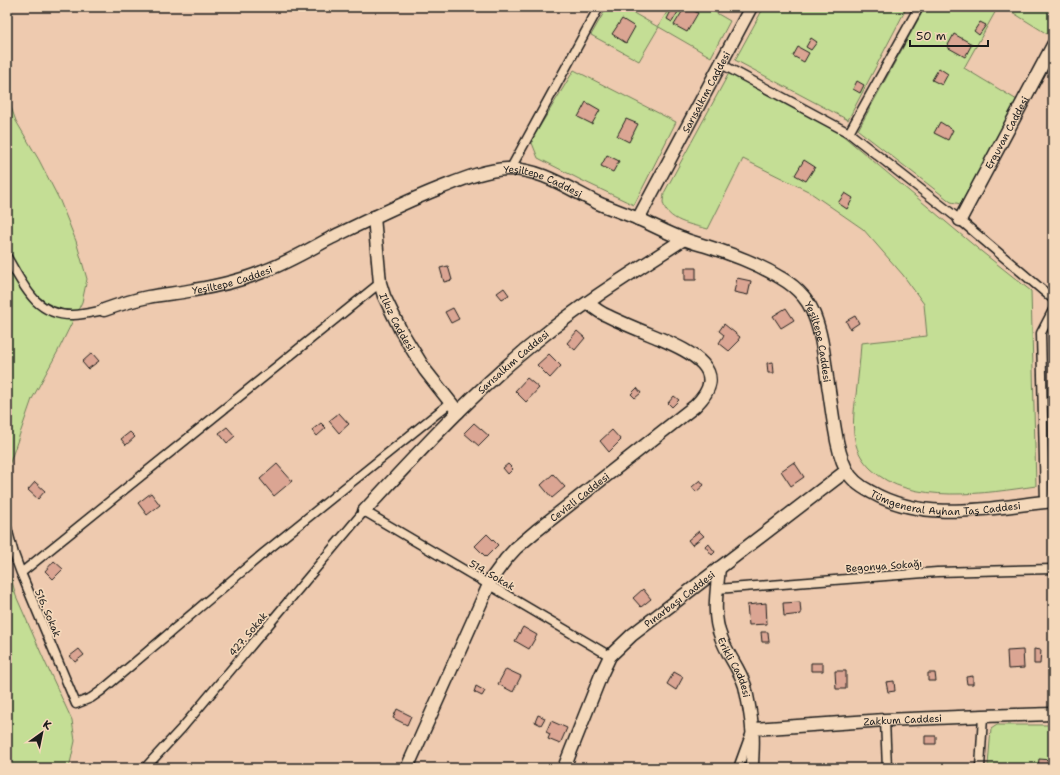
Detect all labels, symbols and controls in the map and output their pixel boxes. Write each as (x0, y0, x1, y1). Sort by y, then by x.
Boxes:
scale bar (910, 22, 988, 48)
text: 50 m (916, 28, 946, 44)
street label: Sarısalkım Caddesi (679, 49, 733, 135)
street label: Erguvan Caddesi (982, 94, 1031, 171)
street label: Yeşiltepe Caddesi (503, 162, 585, 200)
street label: Yeşiltepe Caddesi (191, 262, 275, 297)
street label: Ilkız Caddesi (377, 291, 418, 353)
street label: Yeşiltepe Caddesi (802, 299, 834, 383)
street label: Sarısalkım Caddesi (474, 327, 551, 396)
street label: Cevizli Caddesi (547, 469, 612, 524)
street label: Tümgeneral Ayhan Taş Caddesi (868, 487, 1022, 517)
street label: 514. Sokak (467, 557, 517, 593)
street label: Begonya Sokağı (845, 557, 923, 575)
street label: Pınarbaşı Caddesi (641, 567, 717, 630)
street label: 516. Sokak (32, 587, 64, 639)
street label: 427. Sokak (226, 609, 270, 659)
street label: Erikli Caddesi (715, 635, 754, 699)
street label: Zakkum Caddesi (863, 711, 942, 728)
north arrow (22, 713, 62, 753)
text: K (40, 717, 55, 734)

